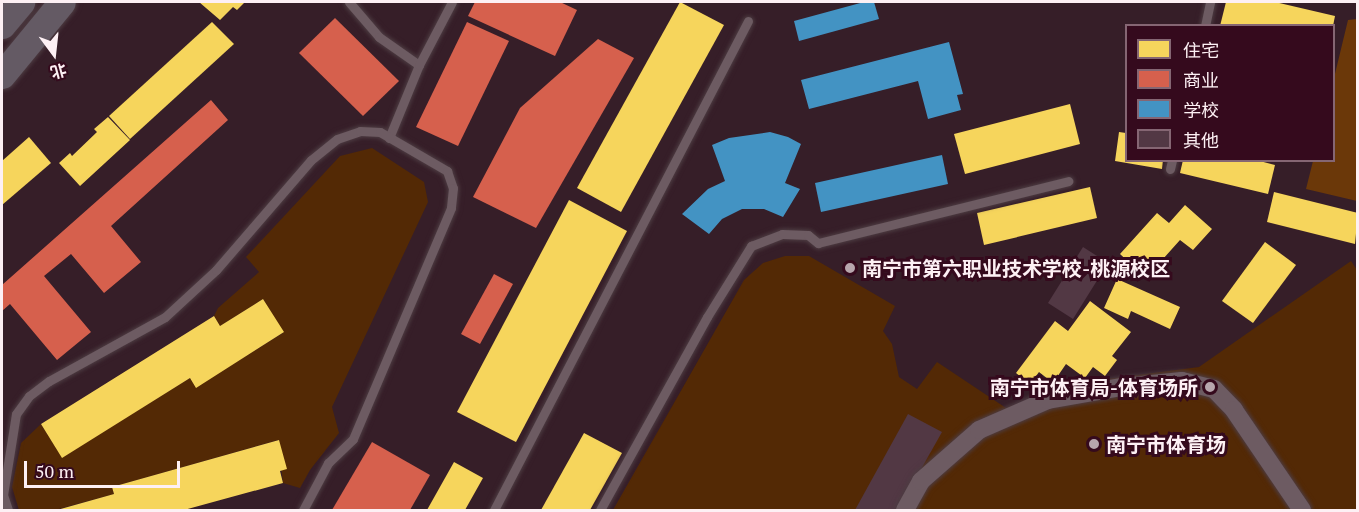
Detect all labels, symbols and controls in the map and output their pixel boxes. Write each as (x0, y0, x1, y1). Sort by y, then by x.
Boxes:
north arrow (24, 24, 84, 84)
legend (1125, 24, 1335, 162)
text: 住宅 (1183, 38, 1219, 62)
text: 北 (48, 59, 69, 84)
text: 商业 (1183, 68, 1219, 92)
text: 学校 (1183, 98, 1219, 122)
text: 其他 (1183, 128, 1219, 152)
place label: 南宁市第六职业技术学校-桃源校区 (862, 256, 1170, 280)
marker: 南宁市第六职业技术学校-桃源校区 (843, 261, 857, 275)
place label: 南宁市体育局-体育场所 (990, 375, 1198, 399)
marker: 南宁市体育局-体育场所 (1203, 380, 1217, 394)
place label: 南宁市体育场 (1106, 432, 1226, 456)
marker: 南宁市体育场 (1087, 437, 1101, 451)
scale bar (27, 449, 183, 487)
text: 50 m (35, 459, 74, 483)

